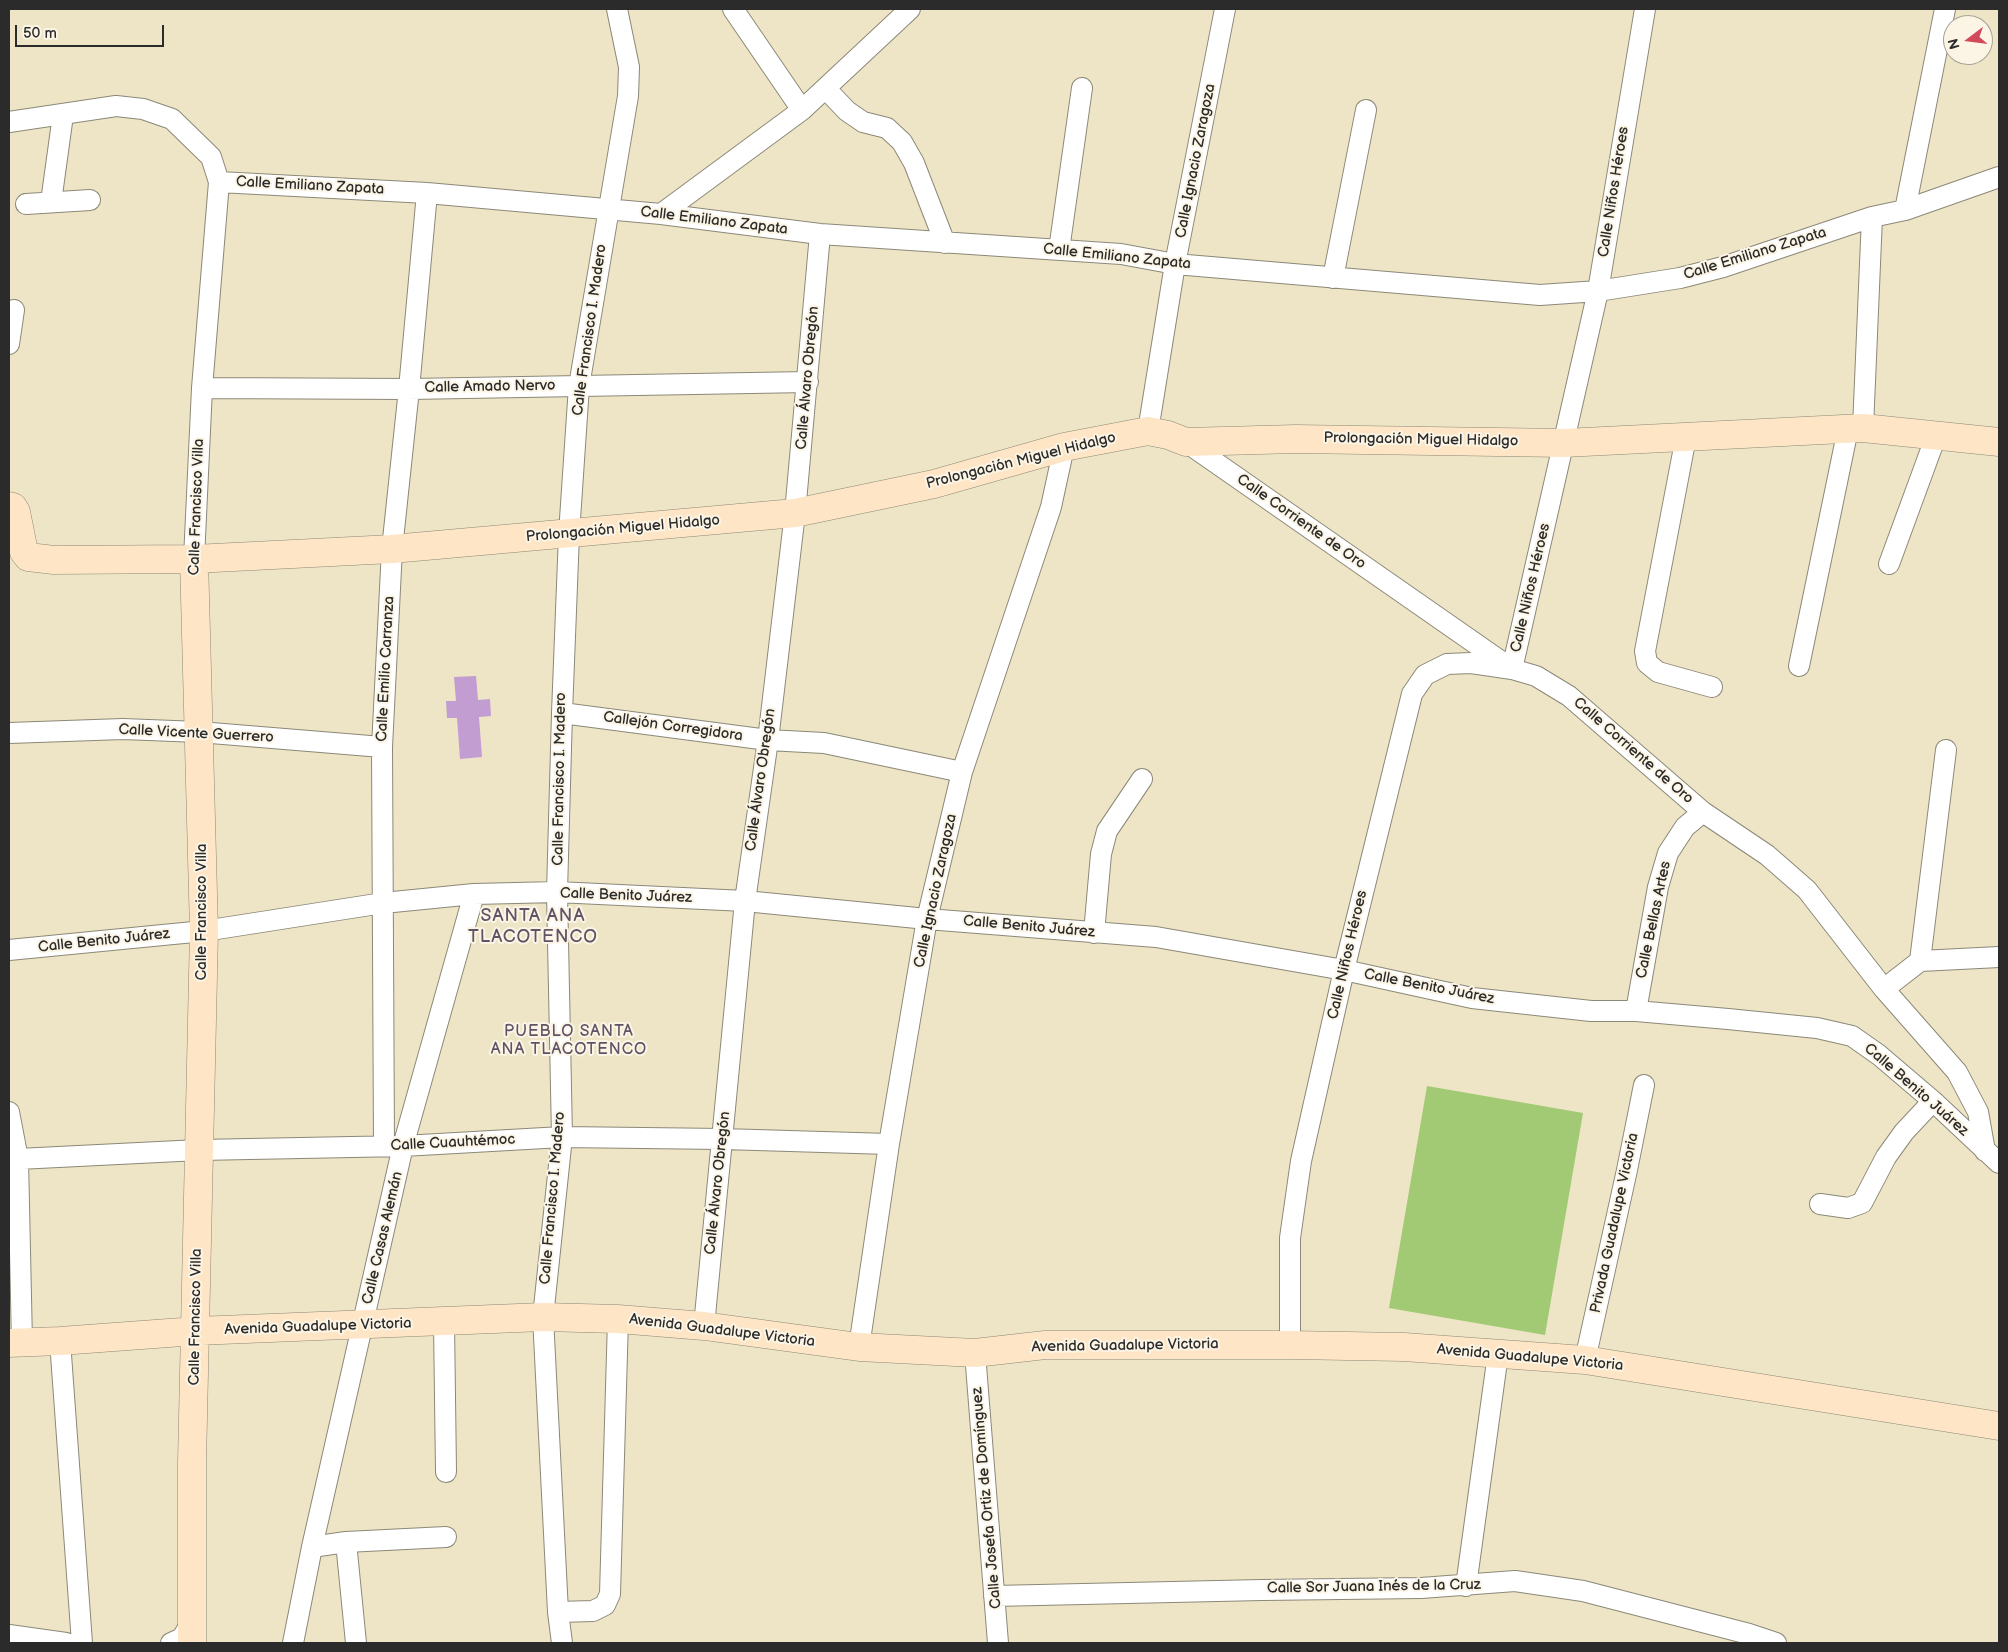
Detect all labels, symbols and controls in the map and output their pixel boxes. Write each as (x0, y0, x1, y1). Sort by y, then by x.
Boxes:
scale bar (18, 15, 166, 47)
north arrow (1943, 15, 1993, 65)
text: 50 m (23, 24, 57, 43)
text: N (1944, 36, 1964, 51)
street label: Calle Ignacio Zaragoza (1172, 82, 1220, 240)
street label: Calle Niños Héroes (1595, 125, 1633, 259)
street label: Calle Emiliano Zapata (235, 173, 385, 199)
street label: Calle Emiliano Zapata (639, 203, 789, 239)
street label: Calle Emiliano Zapata (1681, 224, 1829, 284)
street label: Calle Emiliano Zapata (1042, 240, 1192, 274)
street label: Calle Francisco I. Madero (569, 243, 611, 417)
street label: Calle Álvaro Obregón (793, 305, 823, 451)
street label: Calle Amado Nervo (424, 377, 556, 397)
street label: Prolongación Miguel Hidalgo (924, 429, 1118, 493)
street label: Prolongación Miguel Hidalgo (1323, 429, 1519, 451)
street label: Calle Francisco Villa (186, 438, 208, 576)
street label: Calle Corriente de Oro (1233, 471, 1369, 573)
street label: Prolongación Miguel Hidalgo (525, 512, 721, 546)
street label: Calle Niños Héroes (1507, 522, 1555, 654)
street label: Calle Emilio Carranza (373, 596, 399, 742)
street label: Calle Francisco I. Madero (549, 692, 571, 866)
street label: Calle Corriente de Oro (1569, 694, 1697, 808)
street label: Calle Álvaro Obregón (742, 707, 780, 853)
street label: Callejón Corregidora (602, 708, 744, 746)
street label: Calle Vicente Guerrero (118, 721, 274, 747)
street label: Calle Ignacio Zaragoza (911, 812, 961, 970)
street label: Calle Francisco Villa (193, 843, 211, 981)
street label: Calle Bellas Artes (1633, 860, 1675, 980)
street label: Calle Benito Juárez (560, 885, 692, 907)
street label: Calle Niños Héroes (1324, 889, 1372, 1021)
district label: SANTA ANA TLACOTENCO (467, 905, 599, 948)
street label: Calle Benito Juárez (962, 912, 1096, 942)
street label: Calle Benito Juárez (37, 925, 171, 957)
street label: Calle Benito Juárez (1362, 966, 1496, 1008)
district label: PUEBLO SANTA ANA TLACOTENCO (489, 1022, 649, 1060)
street label: Calle Benito Juárez (1860, 1040, 1972, 1140)
street label: Calle Álvaro Obregón (702, 1110, 734, 1256)
street label: Calle Francisco I. Madero (536, 1111, 570, 1285)
street label: Calle Cuauhtémoc (390, 1131, 516, 1155)
street label: Privada Guadalupe Victoria (1587, 1131, 1643, 1315)
street label: Calle Casas Alemán (359, 1170, 407, 1306)
street label: Calle Francisco Villa (186, 1248, 206, 1386)
street label: Avenida Guadalupe Victoria (628, 1311, 816, 1351)
street label: Avenida Guadalupe Victoria (224, 1315, 412, 1339)
street label: Avenida Guadalupe Victoria (1031, 1335, 1219, 1357)
street label: Avenida Guadalupe Victoria (1436, 1341, 1624, 1375)
street label: Calle Josefa Ortiz de Domínguez (968, 1386, 1006, 1610)
street label: Calle Sor Juana Inés de la Cruz (1267, 1576, 1481, 1598)

